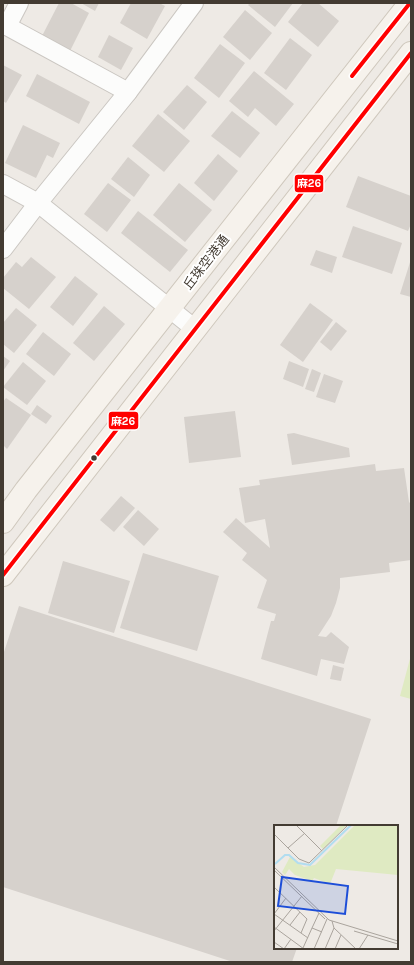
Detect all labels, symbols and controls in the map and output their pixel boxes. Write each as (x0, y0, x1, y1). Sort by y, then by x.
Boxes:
line badge: 麻26 (294, 174, 324, 193)
text: 麻26 (297, 177, 321, 190)
street label: 丘珠空港通 (180, 232, 232, 292)
line badge: 麻26 (108, 411, 139, 430)
text: 麻26 (111, 415, 135, 428)
unlabelled marker (89, 453, 99, 463)
inset map (274, 825, 398, 949)

